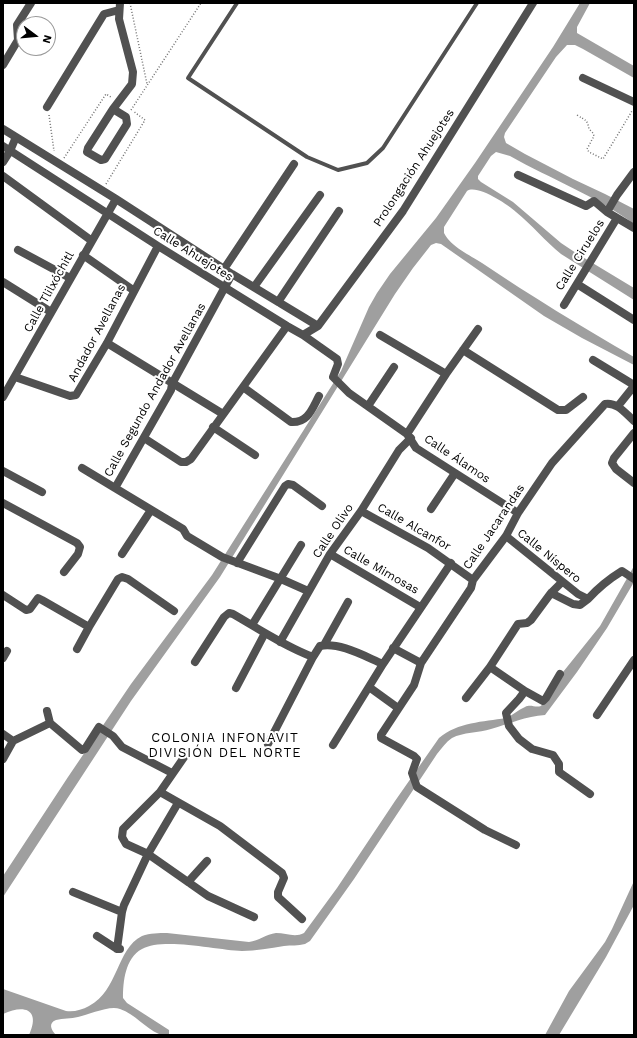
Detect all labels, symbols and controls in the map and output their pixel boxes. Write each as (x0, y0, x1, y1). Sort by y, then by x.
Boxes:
north arrow (16, 16, 56, 56)
text: N (40, 33, 54, 45)
street label: Prolongación Ahuejotes (370, 106, 458, 230)
street label: Calle Ciruelos (552, 217, 608, 293)
street label: Calle Ahuejotes (150, 224, 236, 284)
street label: Calle Tlilxóchitl (21, 249, 77, 335)
street label: Andador Avellanas (65, 282, 129, 384)
street label: Calle Segundo Andador Avellanas (101, 300, 209, 480)
street label: Calle Álamos (421, 432, 493, 486)
street label: Calle Jacarandas (460, 482, 528, 572)
street label: Calle Alcanfor (375, 500, 453, 554)
street label: Calle Olivo (310, 501, 356, 561)
street label: Calle Níspero (514, 526, 584, 586)
street label: Calle Mimosas (341, 543, 421, 597)
district label: COLONIA INFONAVIT DIVISIÓN DEL NORTE (148, 730, 302, 761)

